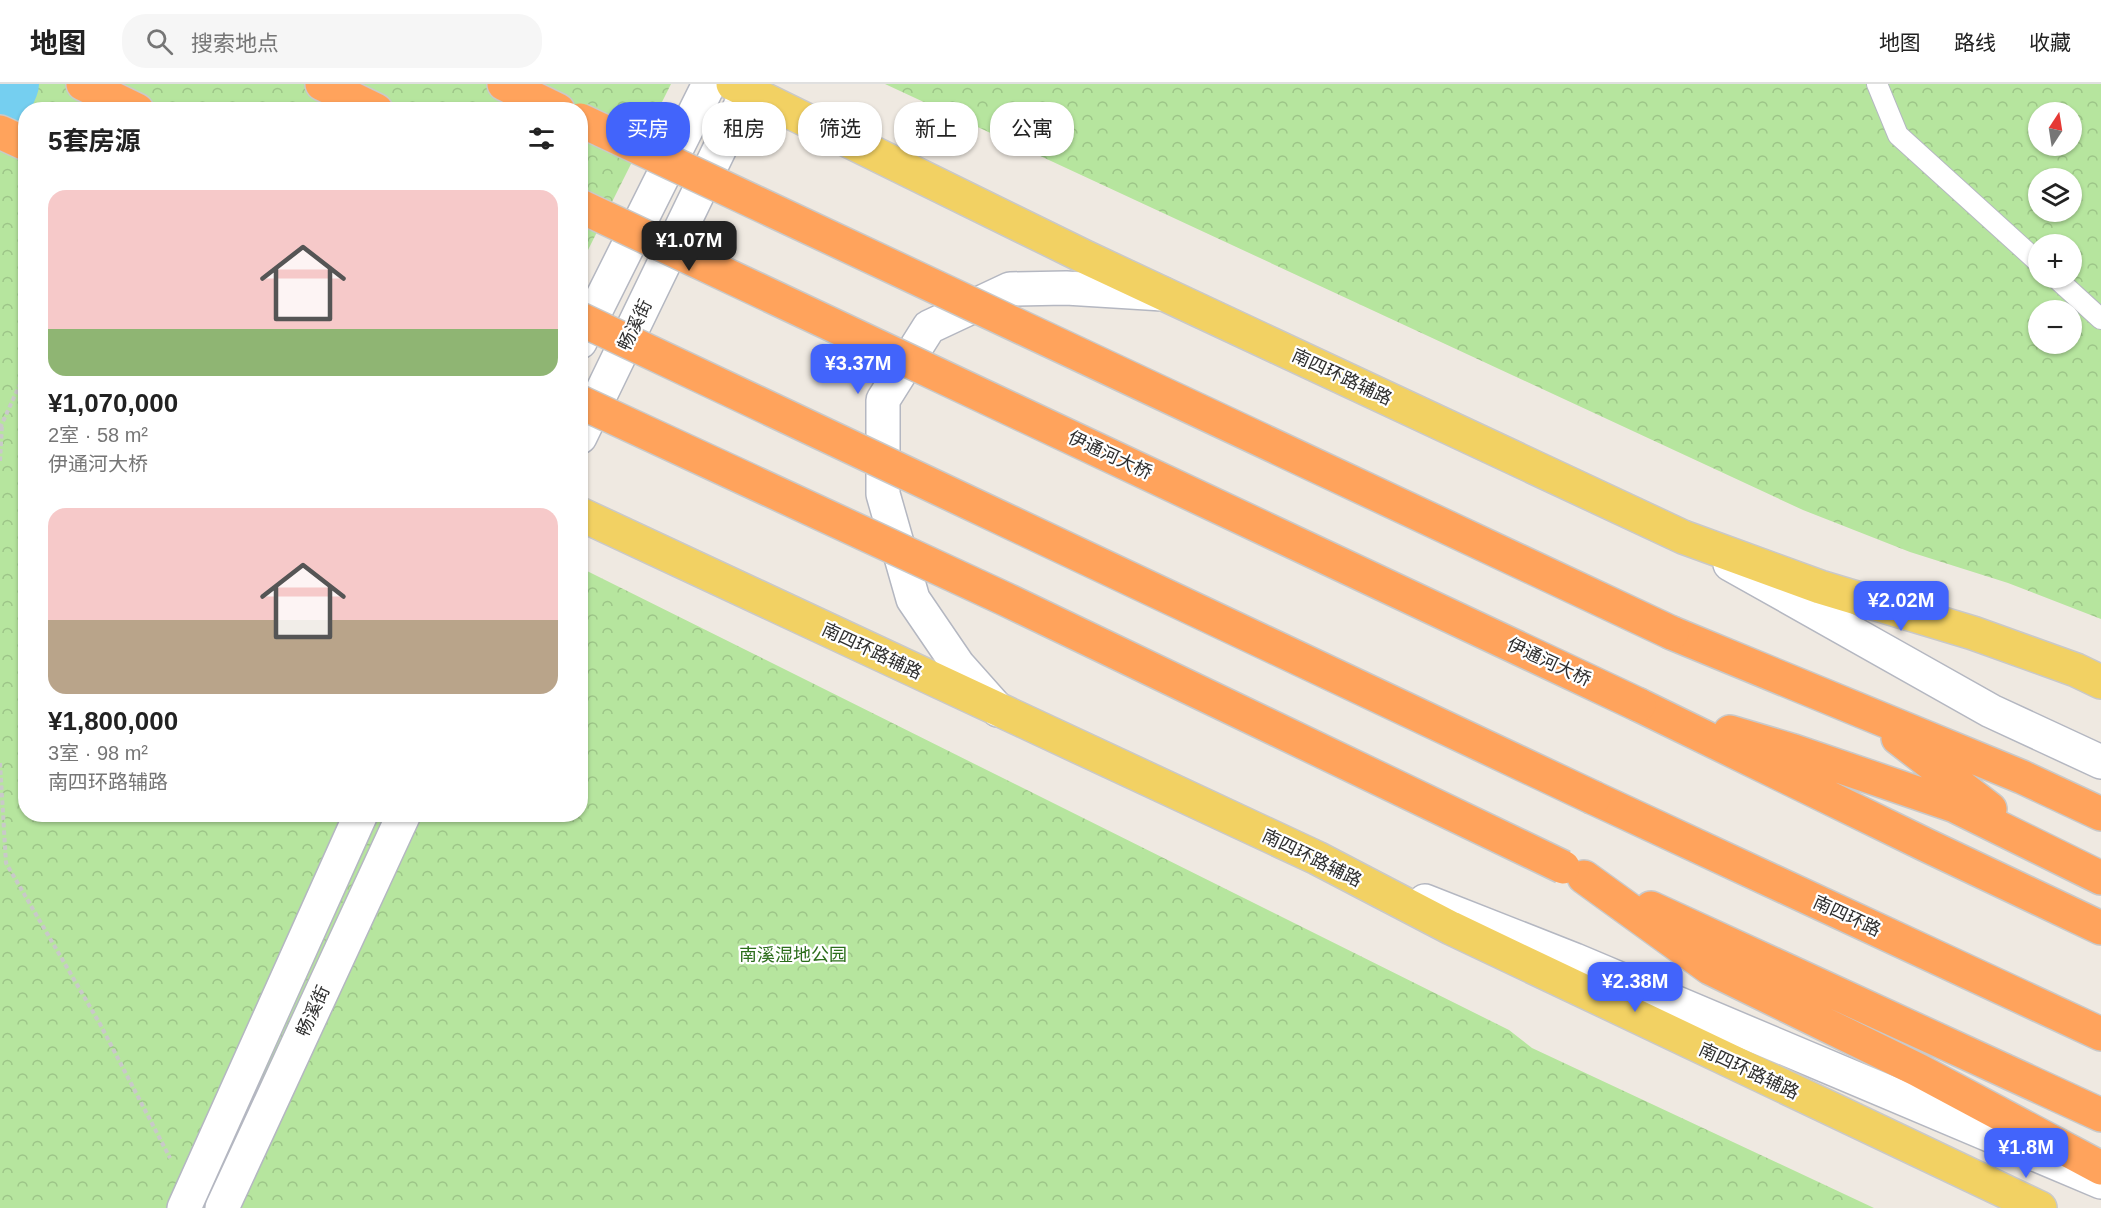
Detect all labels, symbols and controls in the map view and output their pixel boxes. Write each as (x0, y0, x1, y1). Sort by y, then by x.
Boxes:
search box (122, 14, 542, 68)
icon: search (143, 25, 176, 58)
text: 地图 (30, 28, 86, 59)
text: 搜索地点 (191, 31, 279, 56)
text: 地图 (1879, 31, 1921, 54)
text: 路线 (1954, 31, 1996, 54)
text: 收藏 (2029, 31, 2071, 54)
chip: 买房 (606, 102, 690, 156)
chip: 租房 (702, 102, 786, 156)
chip: 筛选 (798, 102, 882, 156)
chip: 新上 (894, 102, 978, 156)
chip: 公寓 (990, 102, 1074, 156)
north arrow (2028, 102, 2082, 156)
map controls (2028, 102, 2082, 354)
icon: filters (525, 122, 558, 155)
text: 5套房源 (48, 126, 140, 156)
button: layers (2028, 168, 2082, 222)
pin: ¥1.07M (640, 221, 738, 272)
icon: home (249, 229, 357, 337)
text: ¥1.07M (656, 229, 722, 251)
button: + (2028, 234, 2082, 288)
street label: 畅溪街 (614, 296, 656, 354)
button: − (2028, 300, 2082, 354)
pin: ¥3.37M (809, 344, 907, 395)
street label: 南四环路辅路 (1289, 345, 1395, 409)
text: ¥3.37M (825, 352, 891, 374)
text: ¥1,070,000 (48, 388, 178, 418)
text: 2室 · 58 m² (48, 424, 148, 446)
street label: 伊通河大桥 (1065, 427, 1155, 483)
text: 伊通河大桥 (48, 453, 148, 475)
icon: home (249, 547, 357, 655)
pin: ¥2.02M (1852, 581, 1950, 632)
text: ¥2.02M (1868, 589, 1934, 611)
street label: 南四环路辅路 (819, 619, 925, 683)
street label: 伊通河大桥 (1504, 634, 1594, 690)
text: ¥1,800,000 (48, 706, 178, 736)
text: 3室 · 98 m² (48, 742, 148, 764)
text: 南四环路辅路 (48, 771, 168, 793)
street label: 南四环路辅路 (1259, 825, 1365, 891)
street label: 南四环路 (1810, 892, 1884, 940)
park label: 南溪湿地公园 (739, 945, 847, 965)
pin: ¥2.38M (1586, 962, 1684, 1013)
text: ¥2.38M (1602, 970, 1668, 992)
street label: 畅溪街 (293, 982, 333, 1040)
street label: 南四环路辅路 (1696, 1039, 1802, 1103)
pin: ¥1.8M (1984, 1128, 2068, 1179)
text: ¥1.8M (1998, 1136, 2054, 1158)

